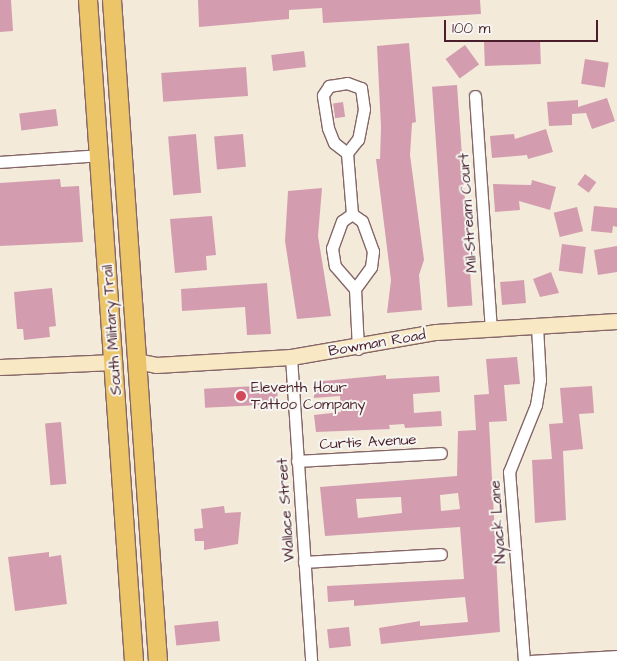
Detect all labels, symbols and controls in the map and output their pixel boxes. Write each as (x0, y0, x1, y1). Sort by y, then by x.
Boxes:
scale bar (447, 10, 601, 42)
text: 100 m (452, 18, 491, 39)
street label: Mil-Stream Court (455, 152, 481, 274)
street label: South Military Trail (98, 264, 126, 396)
street label: Bowman Road (327, 326, 427, 360)
place label: Eleventh Hour Tattoo Company (251, 378, 365, 413)
marker: Eleventh Hour Tattoo Company (235, 390, 247, 402)
street label: Curtis Avenue (319, 430, 417, 454)
street label: Wallace Street (273, 458, 299, 562)
street label: Nyack Lane (486, 480, 510, 564)

